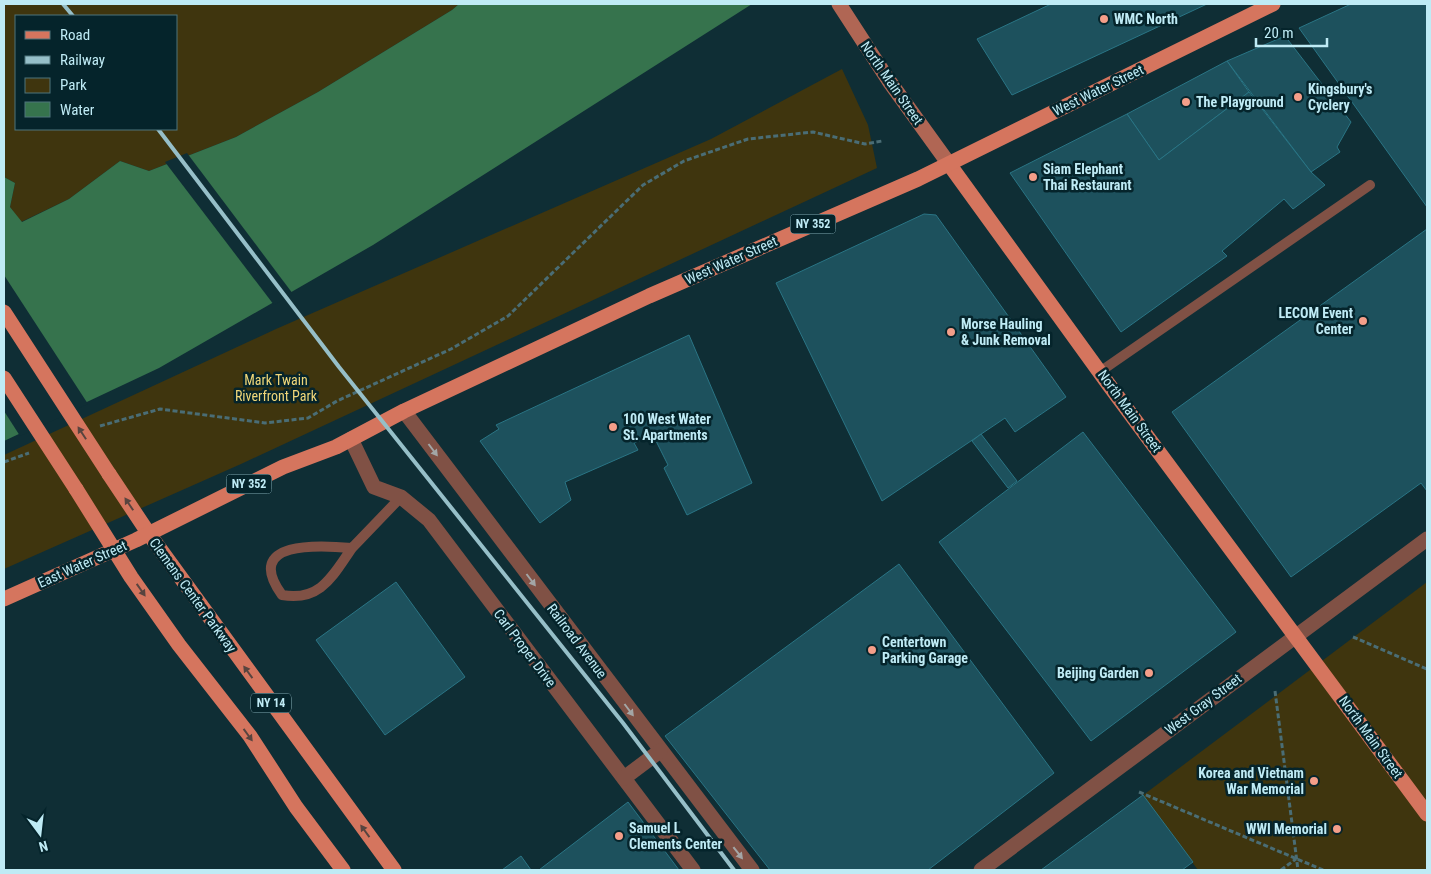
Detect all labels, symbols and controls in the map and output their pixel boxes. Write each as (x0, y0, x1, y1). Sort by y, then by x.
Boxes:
place label: WMC North (1114, 11, 1178, 27)
marker: WMC North (1098, 13, 1110, 25)
legend (15, 15, 178, 130)
scale bar (1256, 15, 1327, 47)
text: 20 m (1264, 24, 1294, 42)
text: Road (60, 26, 90, 44)
street label: North Main Street (857, 38, 927, 128)
text: Railway (60, 51, 105, 69)
street label: West Water Street (1050, 61, 1146, 119)
text: Park (60, 76, 87, 94)
place label: Kingsbury's Cyclery (1308, 81, 1372, 113)
marker: Kingsbury's Cyclery (1292, 91, 1304, 103)
place label: The Playground (1196, 94, 1284, 110)
marker: The Playground (1180, 96, 1192, 108)
text: Water (60, 101, 95, 119)
place label: Siam Elephant Thai Restaurant (1043, 161, 1132, 193)
marker: Siam Elephant Thai Restaurant (1027, 171, 1039, 183)
road number: NY 352 (790, 214, 836, 233)
street label: West Water Street (683, 233, 779, 287)
place label: LECOM Event Center (1278, 305, 1353, 337)
marker: LECOM Event Center (1357, 315, 1369, 327)
place label: Morse Hauling & Junk Removal (961, 316, 1051, 348)
marker: Morse Hauling & Junk Removal (945, 326, 957, 338)
street label: North Main Street (1095, 367, 1165, 455)
park label: Mark Twain Riverfront Park (235, 372, 318, 404)
place label: 100 West Water St. Apartments (623, 411, 711, 443)
marker: 100 West Water St. Apartments (607, 421, 619, 433)
one-way arrow (77, 426, 87, 439)
one-way arrow (428, 443, 439, 456)
road number: NY 352 (226, 474, 272, 494)
one-way arrow (124, 497, 134, 510)
street label: Clemens Center Parkway (146, 535, 240, 655)
street label: East Water Street (35, 537, 129, 591)
one-way arrow (526, 573, 536, 587)
one-way arrow (136, 583, 146, 597)
street label: Railroad Avenue (544, 601, 610, 682)
street label: Carl Proper Drive (491, 606, 560, 690)
place label: Centertown Parking Garage (882, 634, 968, 666)
marker: Centertown Parking Garage (866, 644, 878, 656)
one-way arrow (243, 665, 253, 678)
place label: Beijing Garden (1057, 665, 1139, 681)
marker: Beijing Garden (1143, 667, 1155, 679)
street label: West Gray Street (1162, 670, 1244, 738)
street label: North Main Street (1336, 693, 1406, 781)
road number: NY 14 (251, 694, 291, 712)
one-way arrow (623, 703, 634, 716)
one-way arrow (243, 728, 253, 741)
place label: Korea and Vietnam War Memorial (1198, 765, 1304, 797)
marker: Korea and Vietnam War Memorial (1308, 775, 1320, 787)
north arrow (15, 809, 65, 859)
place label: Samuel L Clements Center (629, 820, 723, 852)
place label: WWI Memorial (1246, 821, 1327, 837)
marker: WWI Memorial (1331, 823, 1343, 835)
one-way arrow (360, 824, 370, 838)
marker: Samuel L Clements Center (613, 830, 625, 842)
text: N (37, 838, 50, 855)
one-way arrow (733, 846, 743, 860)

